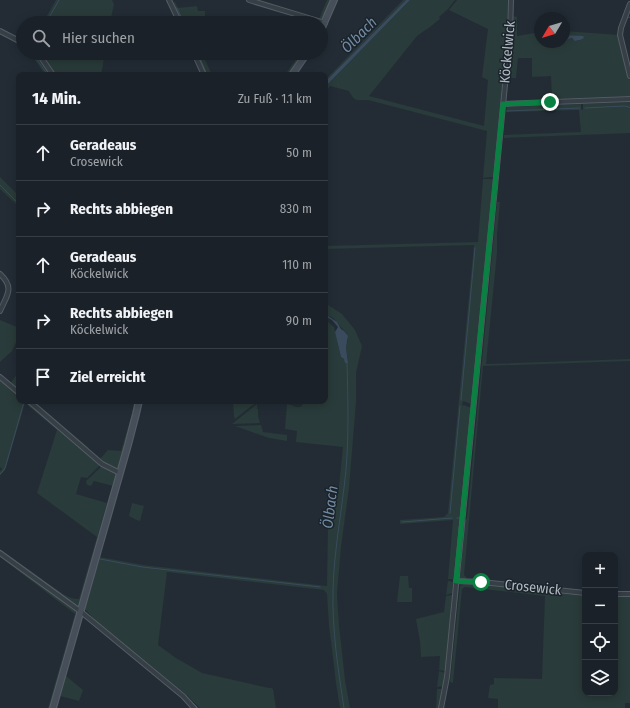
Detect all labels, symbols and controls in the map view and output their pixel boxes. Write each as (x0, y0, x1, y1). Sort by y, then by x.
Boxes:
north arrow (534, 12, 570, 48)
water label: Ölbach (337, 13, 381, 57)
search box (16, 16, 328, 60)
street label: Köckelwick (496, 20, 519, 84)
icon: search (30, 27, 52, 49)
text: Hier suchen (62, 29, 135, 47)
text: 14 Min. (32, 88, 81, 109)
text: Zu Fuß · 1.1 km (238, 91, 312, 106)
route end (541, 93, 559, 111)
text: Geradeaus (70, 136, 136, 154)
icon: ahead (32, 142, 54, 164)
text: 50 m (286, 145, 312, 160)
text: Crosewick (70, 154, 123, 169)
icon: right (32, 198, 54, 220)
text: Rechts abbiegen (70, 200, 173, 218)
text: 830 m (280, 201, 312, 216)
text: Geradeaus (70, 248, 136, 266)
icon: ahead (32, 254, 54, 276)
text: 110 m (282, 257, 312, 272)
text: Köckelwick (70, 266, 128, 281)
text: Rechts abbiegen (70, 304, 173, 322)
icon: right (32, 310, 54, 332)
text: 90 m (286, 313, 312, 328)
text: Köckelwick (70, 322, 128, 337)
icon: arrive (32, 366, 54, 388)
text: Ziel erreicht (70, 368, 145, 386)
water label: Ölbach (318, 484, 342, 530)
map controls (582, 552, 618, 696)
button: + (582, 552, 618, 588)
route start (472, 573, 490, 591)
street label: Crosewick (504, 576, 563, 599)
button: − (582, 588, 618, 624)
button: locate (582, 624, 618, 660)
button: layers (582, 660, 618, 696)

